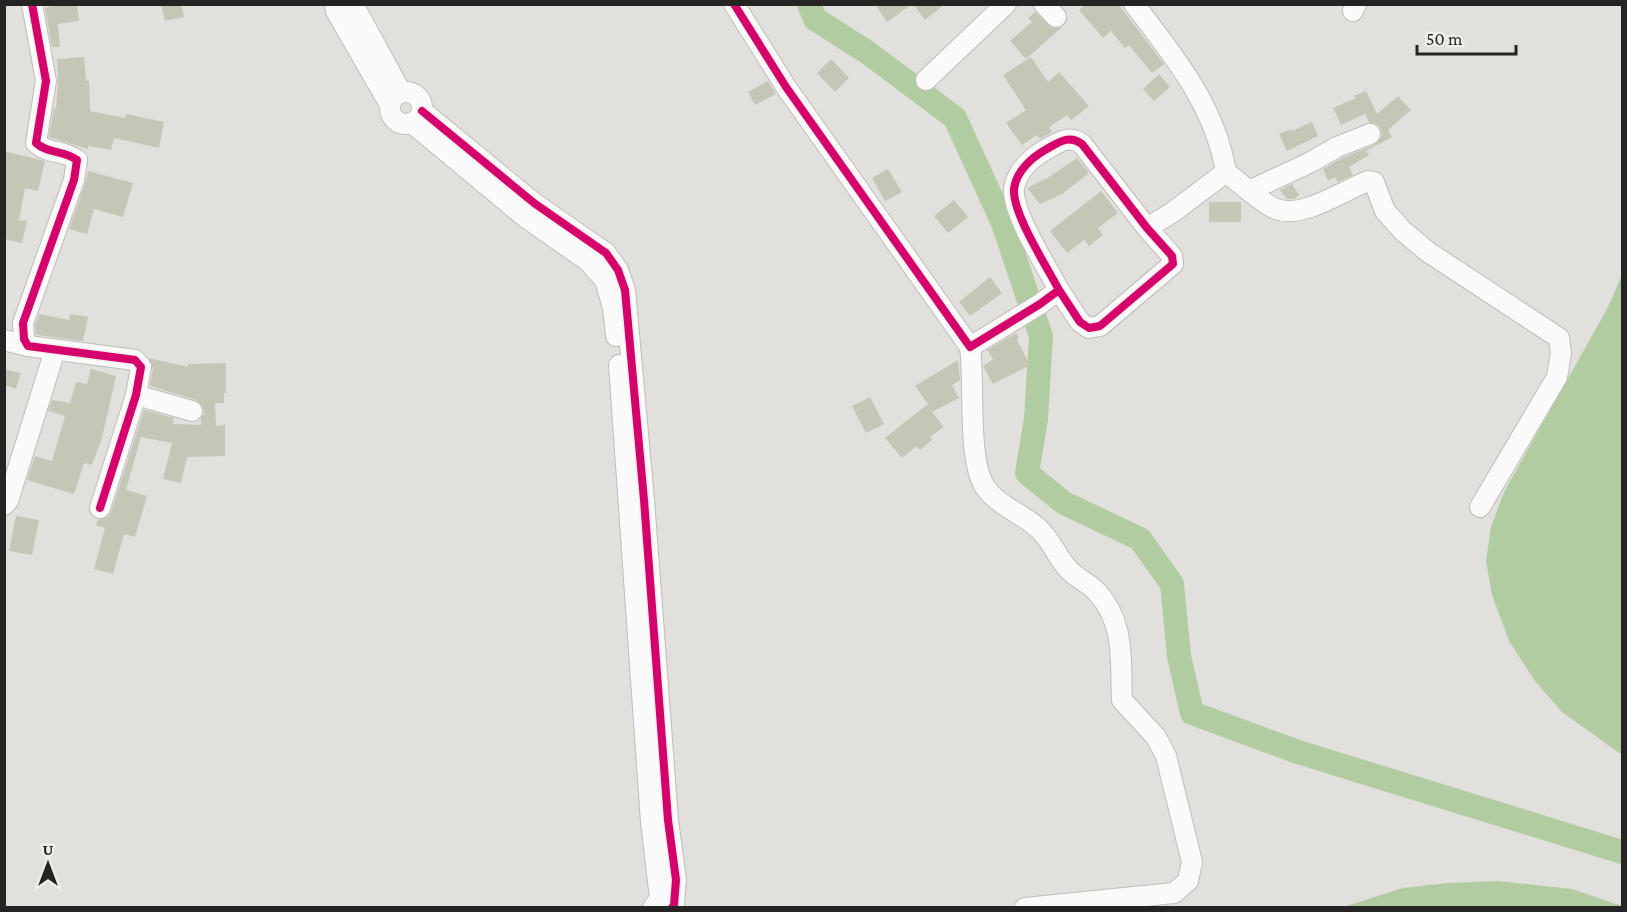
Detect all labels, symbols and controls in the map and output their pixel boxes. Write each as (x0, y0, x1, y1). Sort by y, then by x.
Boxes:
scale bar (1417, 18, 1516, 56)
text: 50 m (1426, 29, 1463, 49)
north arrow (18, 834, 78, 894)
text: U (43, 841, 54, 858)

